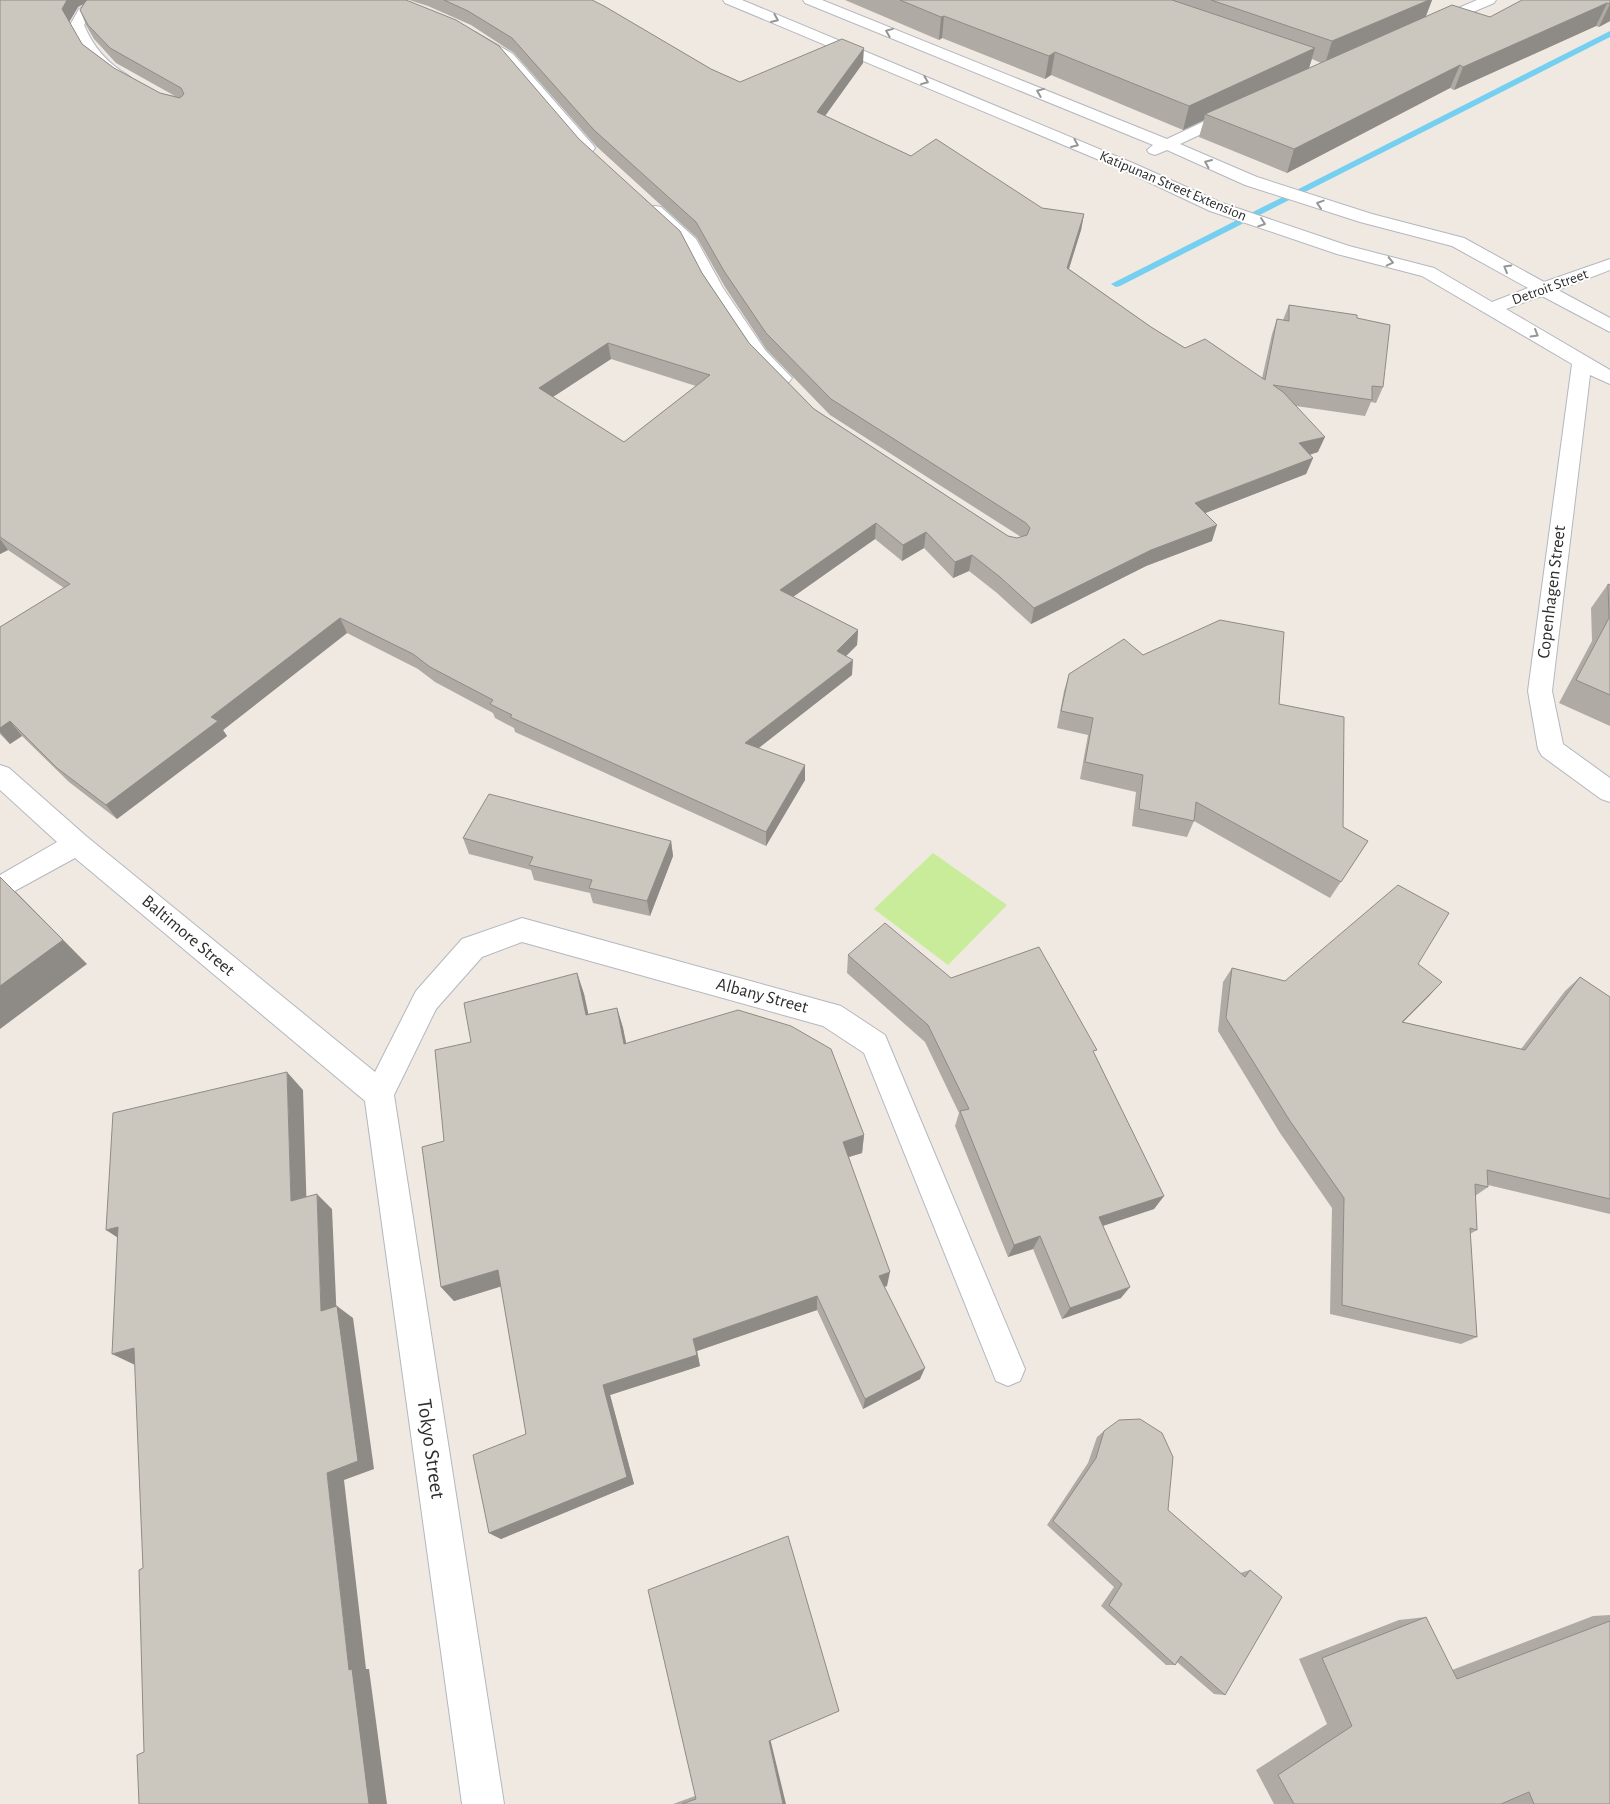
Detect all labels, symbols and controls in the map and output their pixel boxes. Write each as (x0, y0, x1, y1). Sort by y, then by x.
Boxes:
one-way arrow (770, 13, 779, 23)
one-way arrow (885, 27, 894, 38)
one-way arrow (921, 75, 929, 85)
one-way arrow (1036, 88, 1045, 99)
one-way arrow (1070, 138, 1079, 149)
street label: Katipunan Street Extension (1097, 148, 1249, 224)
one-way arrow (1204, 158, 1213, 169)
one-way arrow (1316, 199, 1324, 209)
one-way arrow (1257, 217, 1266, 227)
one-way arrow (1386, 256, 1395, 267)
one-way arrow (1503, 264, 1512, 274)
street label: Detroit Street (1510, 266, 1590, 308)
one-way arrow (1529, 328, 1538, 338)
street label: Copenhagen Street (1535, 524, 1569, 660)
street label: Baltimore Street (138, 892, 238, 980)
street label: Albany Street (714, 975, 810, 1017)
street label: Tokyo Street (414, 1398, 448, 1501)

